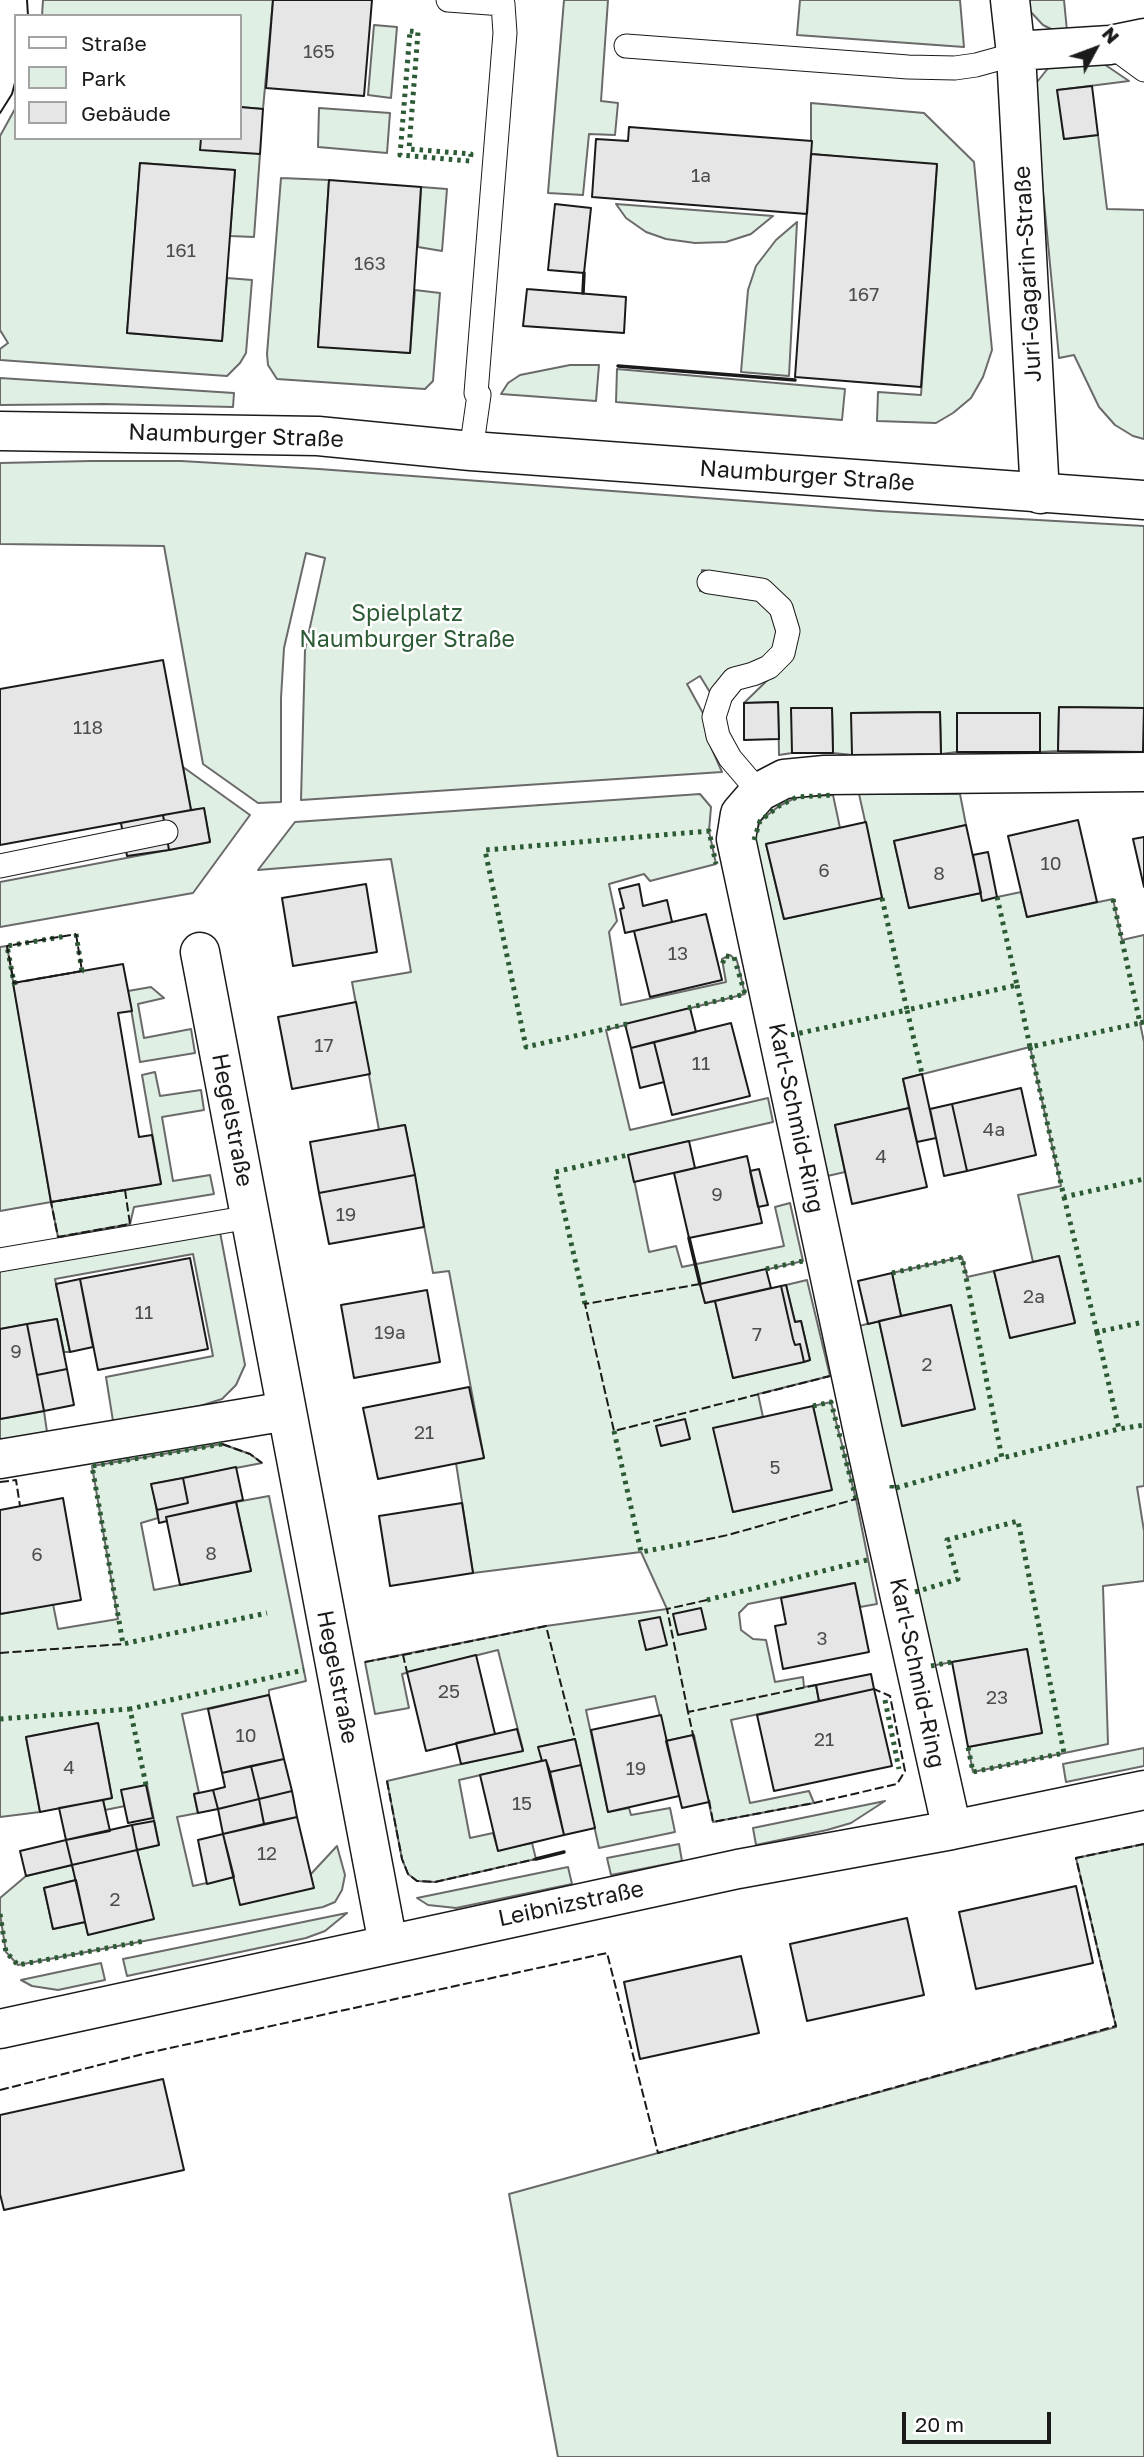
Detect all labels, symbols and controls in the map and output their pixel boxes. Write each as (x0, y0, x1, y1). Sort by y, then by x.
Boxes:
legend (14, 14, 242, 140)
north arrow (1060, 14, 1130, 84)
text: N (1098, 22, 1125, 48)
text: Straße (81, 30, 147, 56)
house number: 165 (303, 41, 335, 63)
text: Park (81, 65, 126, 91)
text: Gebäude (81, 100, 171, 126)
house number: 1a (691, 165, 711, 187)
street label: Juri-Gagarin-Straße (1009, 165, 1047, 383)
house number: 161 (166, 240, 196, 262)
house number: 163 (354, 253, 386, 275)
house number: 167 (849, 284, 879, 306)
street label: Naumburger Straße (128, 418, 344, 454)
street label: Naumburger Straße (698, 455, 916, 497)
park label: Spielplatz Naumburger Straße (299, 600, 515, 654)
house number: 118 (73, 717, 103, 739)
house number: 10 (1041, 853, 1061, 875)
house number: 6 (818, 860, 830, 882)
house number: 8 (933, 863, 945, 885)
house number: 13 (668, 943, 688, 965)
street label: Karl-Schmid-Ring (762, 1020, 830, 1216)
house number: 17 (314, 1035, 334, 1057)
street label: Hegelstraße (206, 1051, 258, 1189)
house number: 11 (692, 1053, 710, 1075)
house number: 4a (983, 1119, 1005, 1141)
house number: 4 (875, 1146, 887, 1168)
house number: 9 (711, 1184, 723, 1206)
house number: 19 (336, 1204, 356, 1226)
house number: 2a (1023, 1286, 1045, 1308)
house number: 11 (135, 1302, 153, 1324)
house number: 19a (374, 1322, 406, 1344)
house number: 7 (752, 1324, 762, 1346)
house number: 9 (10, 1341, 22, 1363)
house number: 2 (921, 1354, 933, 1376)
house number: 21 (414, 1422, 434, 1444)
house number: 5 (769, 1457, 781, 1479)
house number: 8 (205, 1543, 217, 1565)
house number: 6 (31, 1544, 43, 1566)
street label: Karl-Schmid-Ring (883, 1575, 951, 1771)
street label: Hegelstraße (311, 1608, 363, 1746)
house number: 3 (816, 1628, 828, 1650)
house number: 25 (438, 1681, 460, 1703)
house number: 23 (986, 1687, 1008, 1709)
house number: 10 (236, 1725, 256, 1747)
house number: 21 (814, 1729, 834, 1751)
house number: 4 (63, 1757, 75, 1779)
house number: 19 (626, 1758, 646, 1780)
house number: 15 (512, 1793, 532, 1815)
house number: 12 (257, 1843, 277, 1865)
street label: Leibnizstraße (496, 1875, 646, 1933)
house number: 2 (109, 1889, 121, 1911)
scale bar (906, 2398, 1055, 2442)
text: 20 m (915, 2411, 964, 2437)

